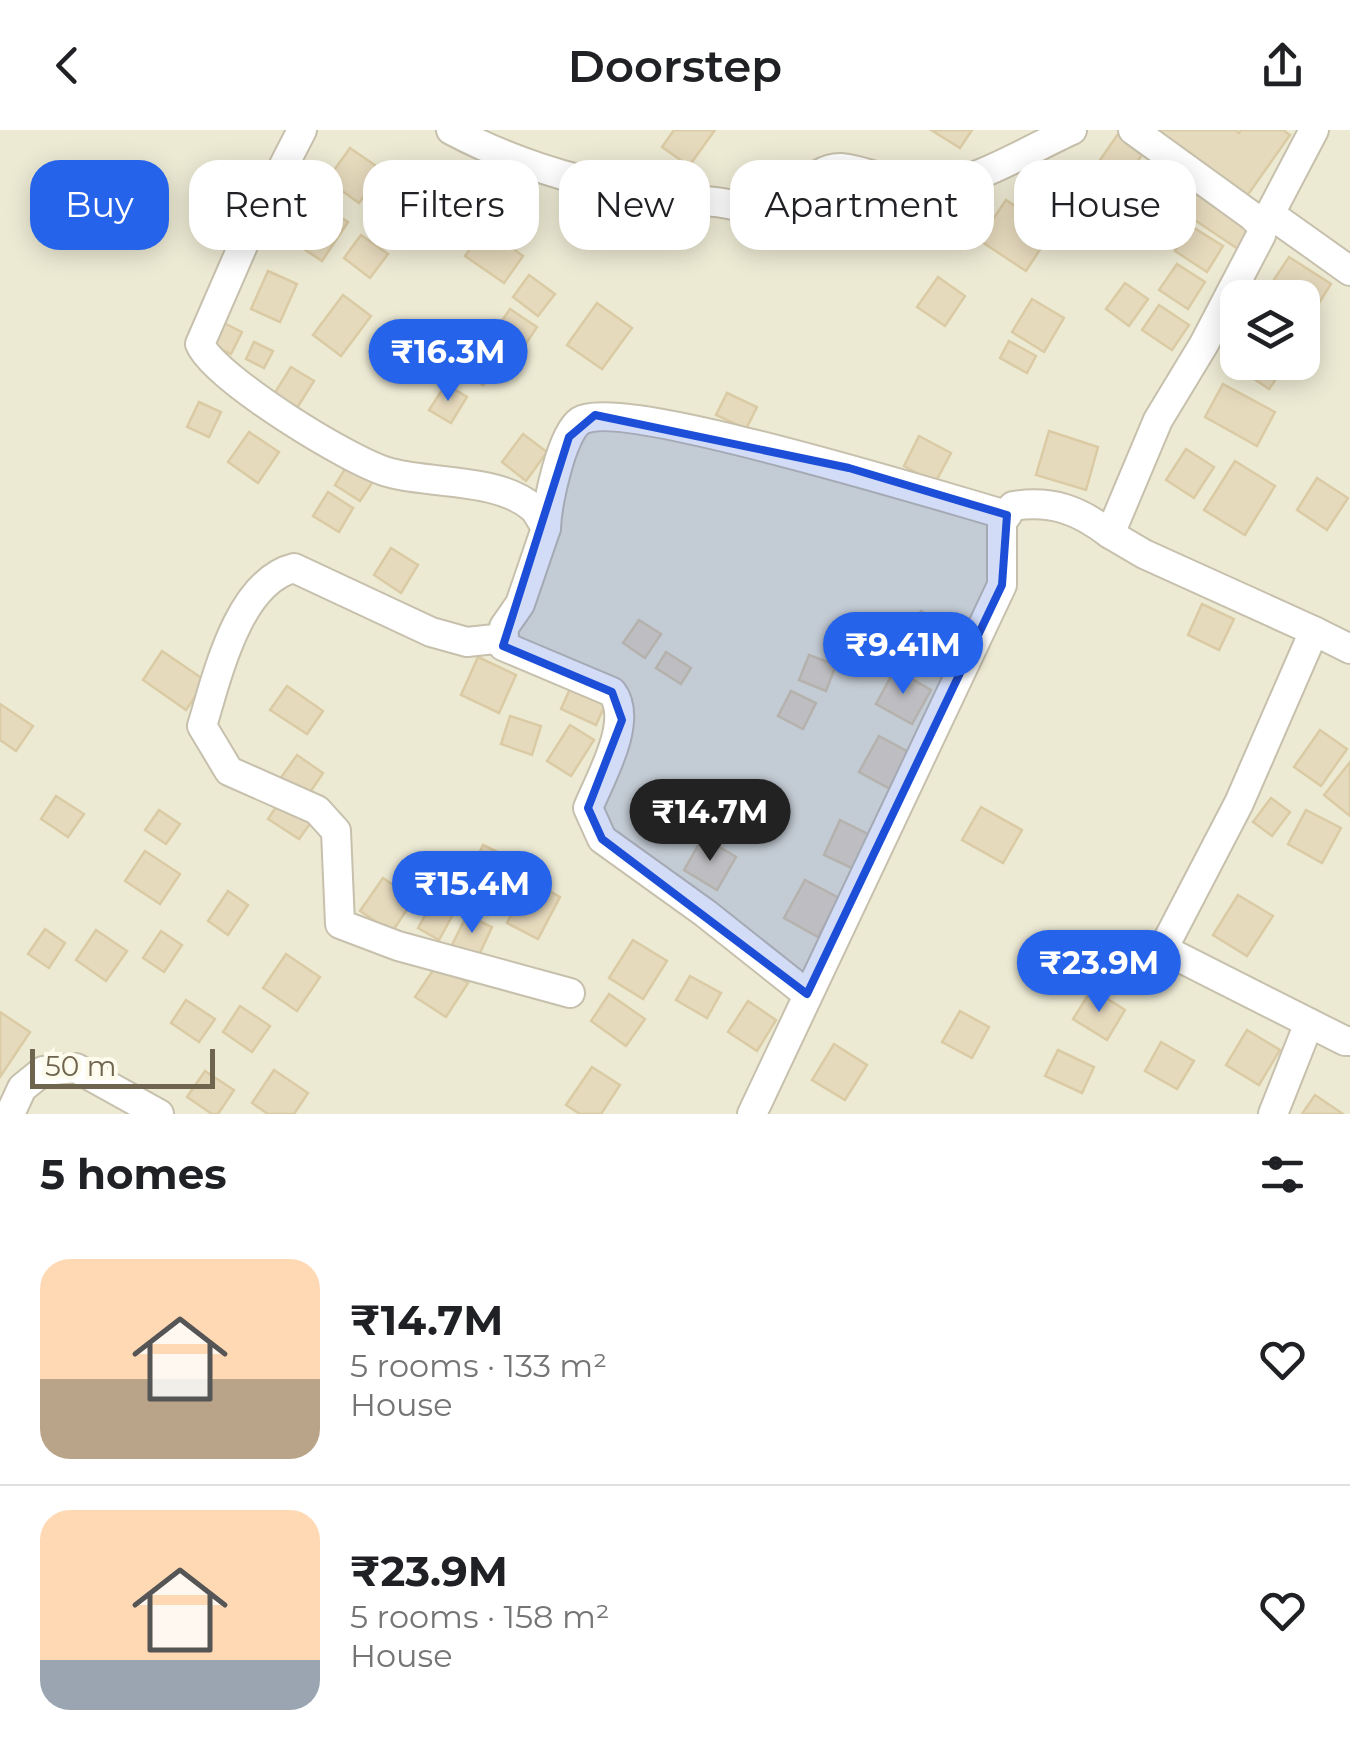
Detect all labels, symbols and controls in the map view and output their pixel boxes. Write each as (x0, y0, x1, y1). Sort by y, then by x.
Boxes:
icon: back (40, 38, 95, 93)
text: Doorstep (568, 38, 782, 93)
icon: share (1255, 38, 1310, 93)
chip: Buy (30, 160, 169, 250)
chip: Rent (189, 160, 343, 250)
chip: Filters (363, 160, 539, 250)
chip: New (559, 160, 710, 250)
chip: Apartment (730, 160, 994, 250)
chip: House (1014, 160, 1196, 250)
map controls (1220, 280, 1320, 380)
button: layers (1220, 280, 1320, 380)
pin: ₹16.3M (367, 319, 529, 404)
text: ₹16.3M (391, 332, 505, 371)
pin: ₹9.41M (822, 612, 984, 697)
text: ₹9.41M (845, 625, 961, 664)
pin: ₹14.7M (629, 779, 791, 864)
text: ₹14.7M (652, 792, 768, 831)
pin: ₹15.4M (391, 851, 553, 936)
text: ₹15.4M (414, 864, 530, 903)
pin: ₹23.9M (1018, 930, 1180, 1015)
text: ₹23.9M (1039, 943, 1159, 982)
scale bar (30, 1044, 215, 1088)
text: 50 m (45, 1049, 116, 1083)
icon: filters (1255, 1147, 1310, 1202)
text: 5 homes (40, 1148, 227, 1200)
text: ₹14.7M (350, 1294, 503, 1346)
icon: home (120, 1299, 240, 1419)
icon: heart (1255, 1332, 1310, 1387)
text: 5 rooms · 133 m² (350, 1346, 607, 1385)
text: House (350, 1385, 453, 1424)
text: ₹23.9M (350, 1545, 508, 1597)
icon: home (120, 1550, 240, 1670)
icon: heart (1255, 1583, 1310, 1638)
text: 5 rooms · 158 m² (350, 1597, 610, 1636)
text: House (350, 1636, 453, 1675)

